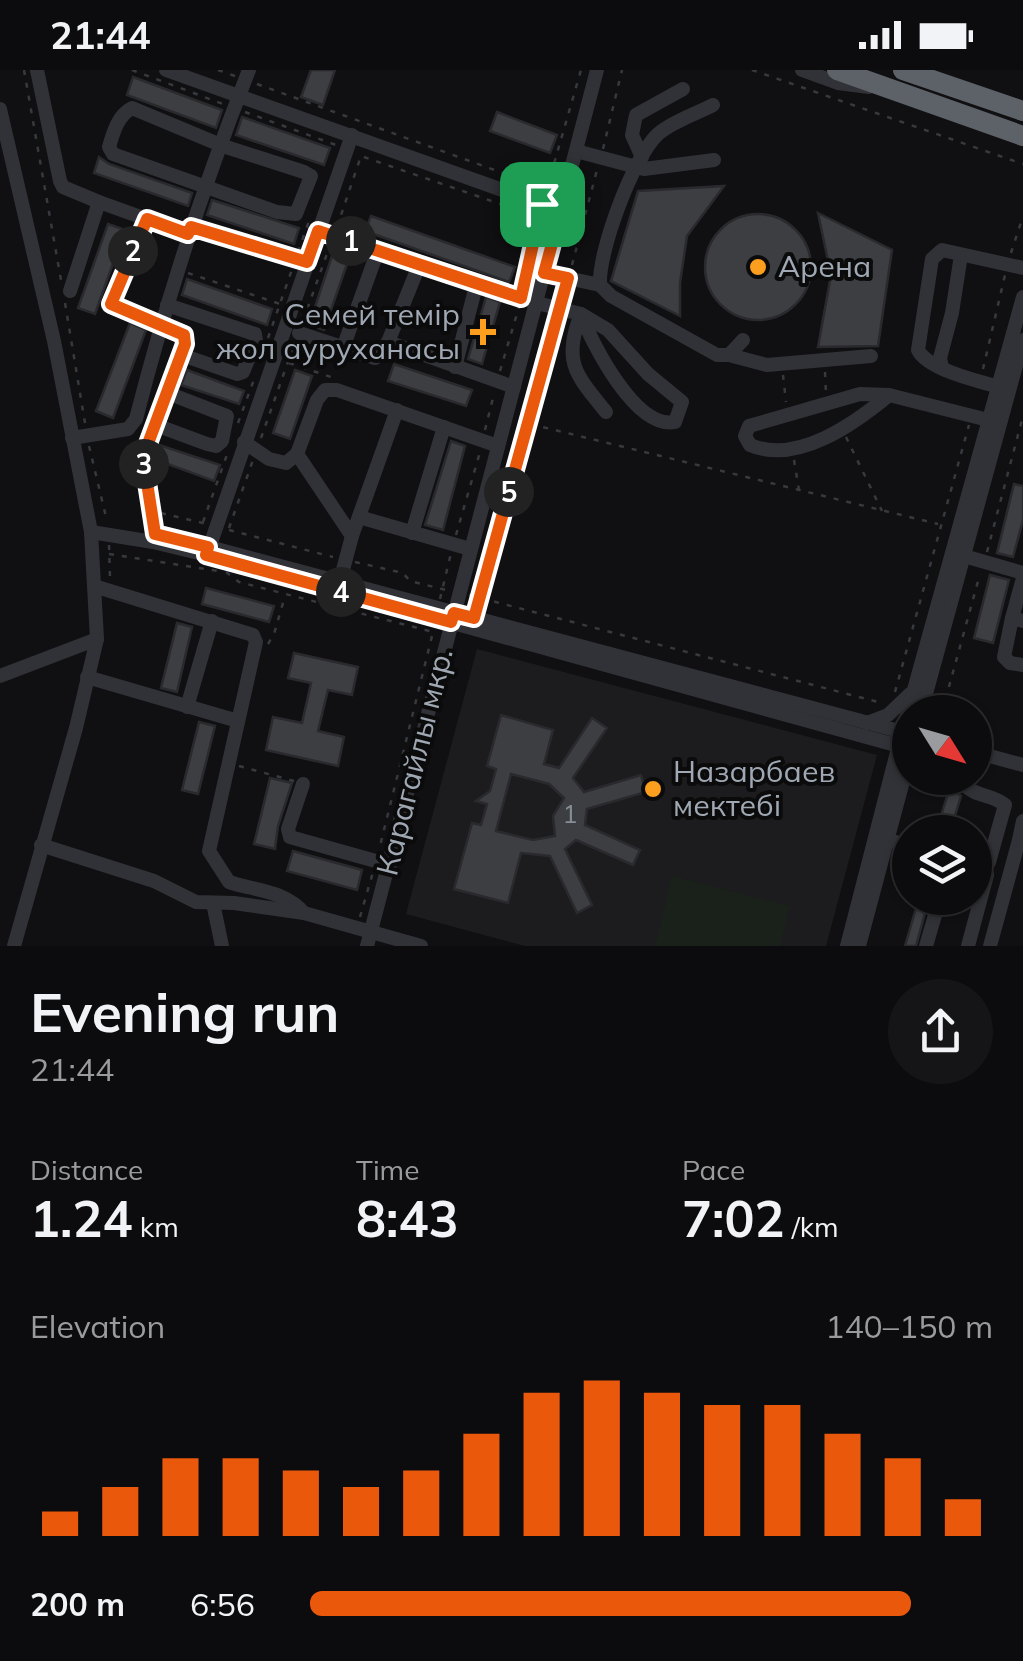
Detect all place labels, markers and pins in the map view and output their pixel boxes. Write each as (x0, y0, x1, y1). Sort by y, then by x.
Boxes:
pin (500, 162, 585, 247)
pin: 1 (326, 216, 376, 266)
pin: 2 (108, 226, 158, 276)
place label: Арена (778, 247, 871, 285)
marker: Арена (747, 256, 769, 278)
place label: Семей темір жол ауруханасы (216, 295, 460, 367)
marker: Семей темір жол ауруханасы (470, 319, 496, 345)
pin: 3 (119, 439, 169, 489)
pin: 5 (484, 467, 534, 517)
pin: 4 (316, 567, 366, 617)
place label: Назарбаев мектебі (673, 752, 835, 824)
marker: Назарбаев мектебі (642, 778, 664, 800)

